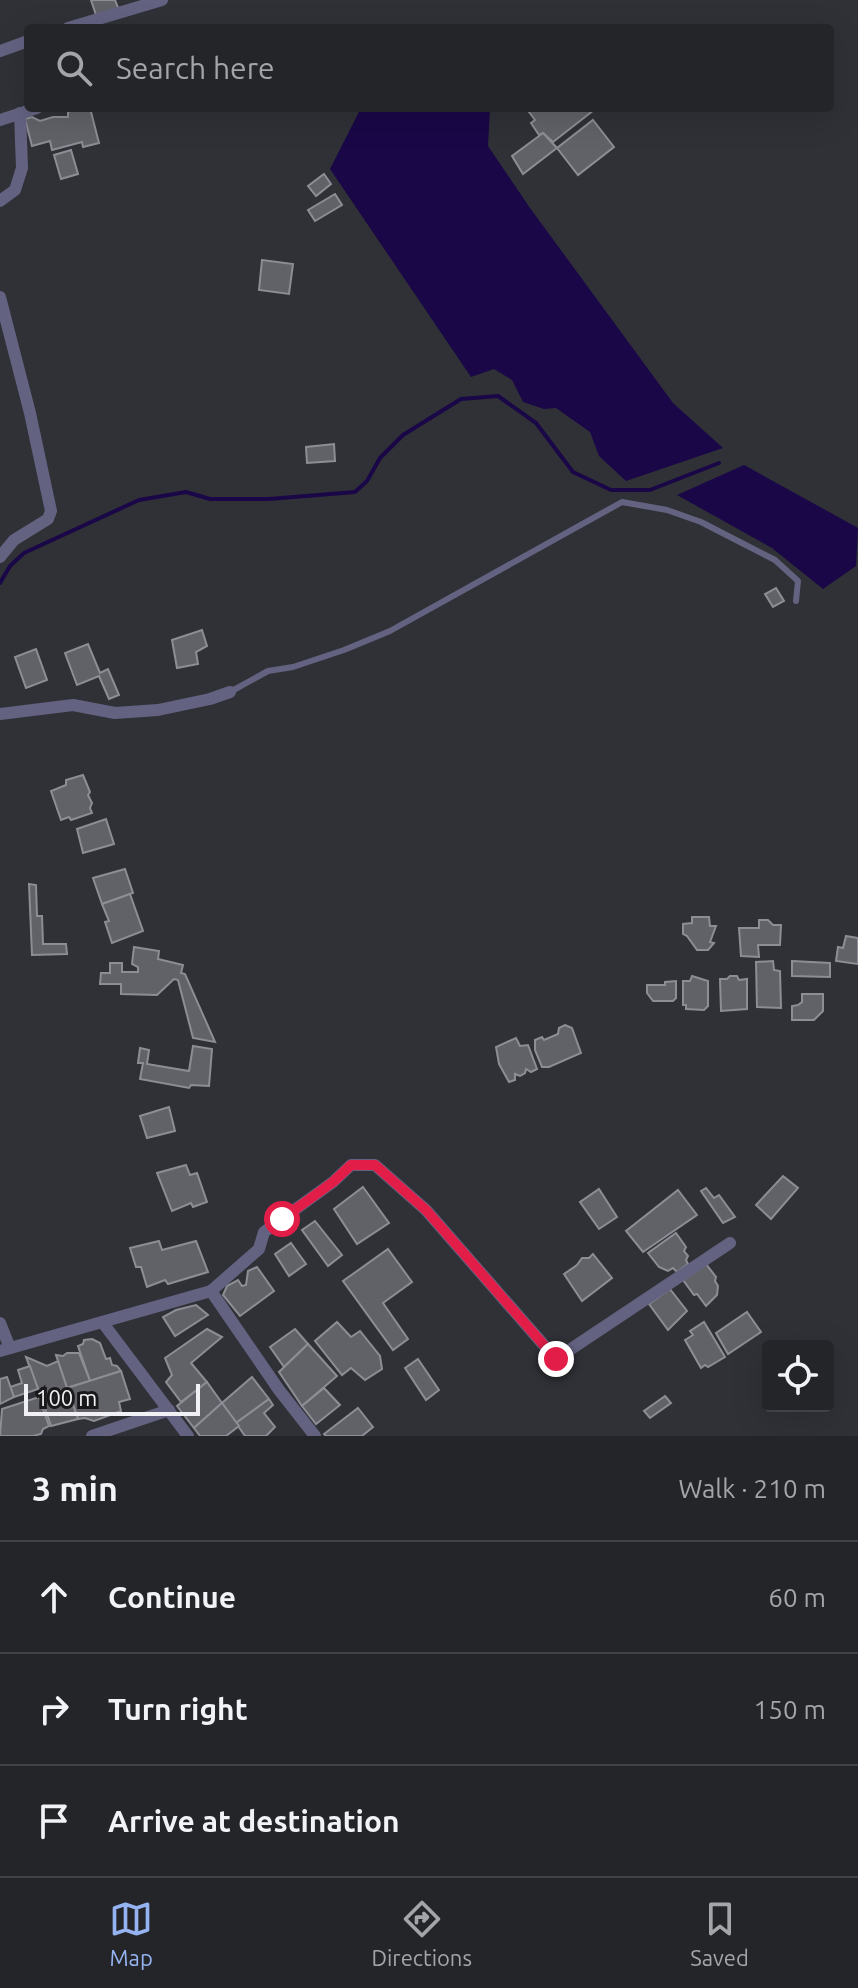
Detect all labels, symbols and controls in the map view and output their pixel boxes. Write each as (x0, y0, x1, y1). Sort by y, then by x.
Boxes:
search box (24, 24, 834, 112)
icon: search (52, 46, 96, 90)
text: Search here (116, 51, 275, 85)
route start (264, 1201, 300, 1237)
map controls (762, 1340, 834, 1412)
button: locate (762, 1340, 834, 1412)
route end (538, 1341, 574, 1377)
scale bar (24, 1380, 200, 1416)
text: 100 m (36, 1385, 97, 1410)
text: 3 min (32, 1469, 118, 1507)
text: Walk · 210 m (678, 1474, 826, 1503)
icon: ahead (32, 1575, 76, 1619)
text: Continue (108, 1580, 236, 1614)
text: 60 m (768, 1583, 826, 1612)
icon: right (32, 1687, 76, 1731)
text: Turn right (108, 1692, 248, 1726)
text: 150 m (754, 1695, 826, 1724)
icon: arrive (32, 1799, 76, 1843)
text: Arrive at destination (108, 1804, 400, 1838)
tab: Map (109, 1897, 153, 1970)
tab: Directions (371, 1897, 472, 1970)
tab: Saved (690, 1897, 749, 1970)

